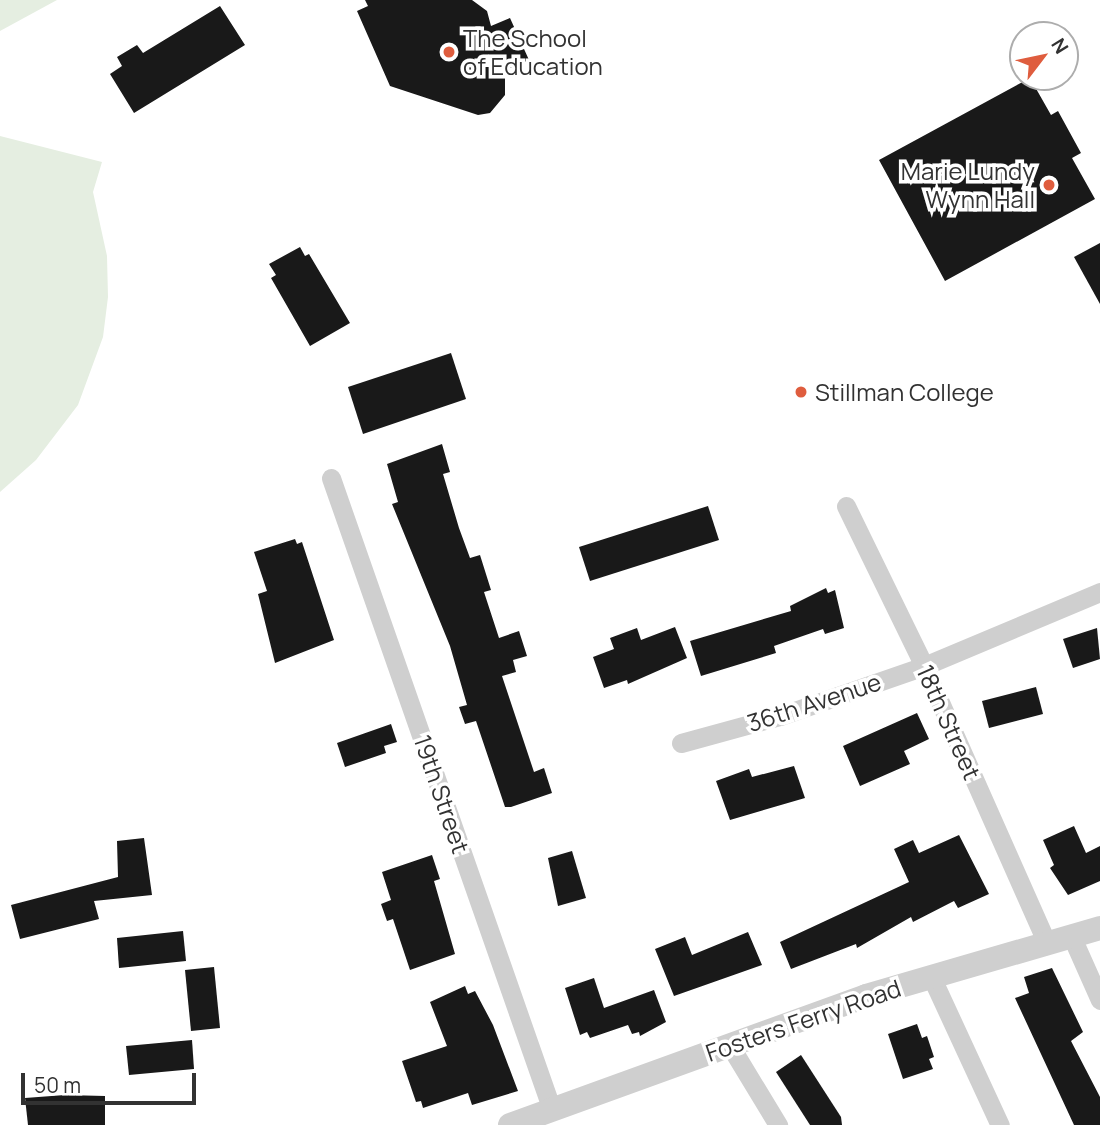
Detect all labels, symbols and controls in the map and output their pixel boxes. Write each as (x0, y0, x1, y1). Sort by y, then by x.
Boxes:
north arrow (1009, 21, 1079, 91)
place label: The School of Education (463, 24, 603, 80)
text: N (1045, 33, 1075, 59)
marker: The School of Education (441, 44, 457, 60)
place label: Marie Lundy Wynn Hall (901, 157, 1035, 213)
marker: Marie Lundy Wynn Hall (1041, 177, 1057, 193)
place label: Stillman College (815, 378, 994, 406)
marker: Stillman College (793, 384, 809, 400)
street label: 18th Street (911, 660, 987, 784)
street label: 36th Avenue (743, 667, 885, 737)
street label: 19th Street (408, 731, 476, 857)
street label: Fosters Ferry Road (702, 973, 904, 1067)
scale bar (24, 1058, 200, 1102)
text: 50 m (34, 1071, 81, 1099)

